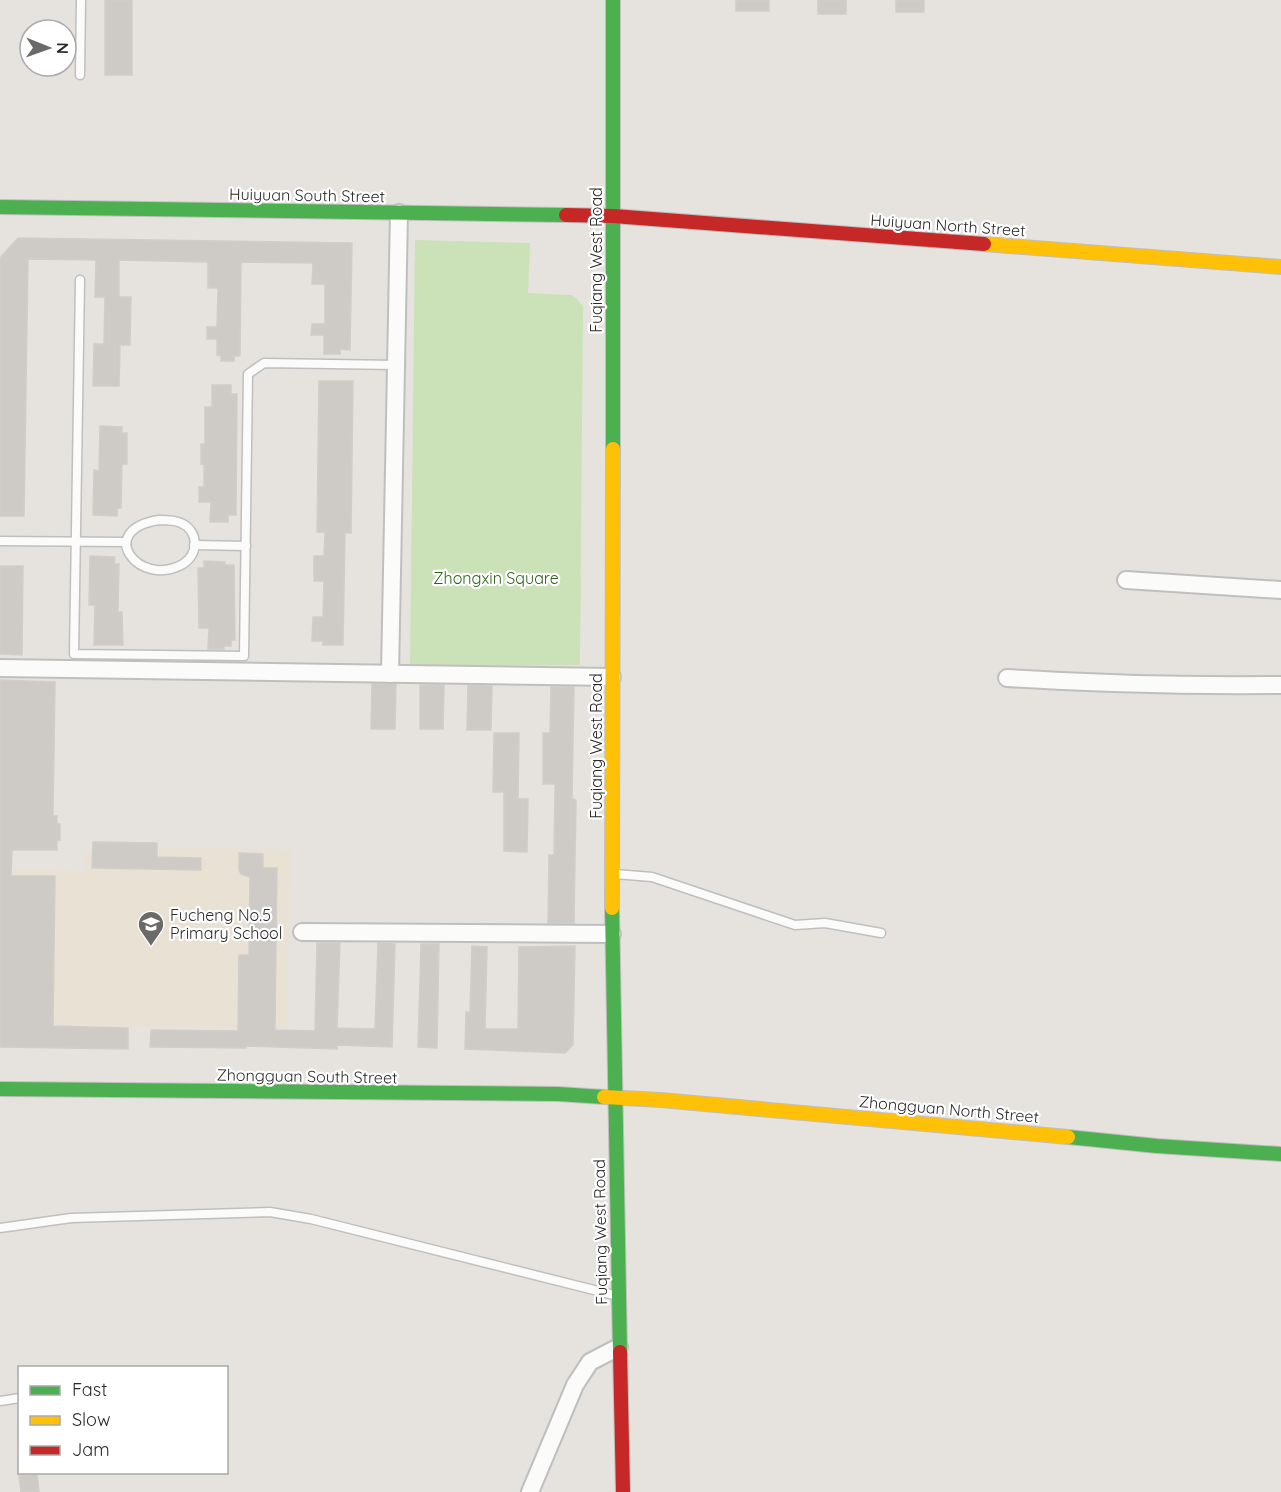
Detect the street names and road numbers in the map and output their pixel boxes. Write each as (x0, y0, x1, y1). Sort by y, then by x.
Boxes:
street label: Huiyuan South Street (229, 184, 385, 206)
street label: Fuqiang West Road (586, 187, 606, 333)
street label: Huiyuan North Street (870, 210, 1026, 240)
street label: Fuqiang West Road (586, 673, 606, 819)
street label: Zhongguan South Street (216, 1064, 398, 1088)
street label: Zhongguan North Street (858, 1091, 1040, 1127)
street label: Fuqiang West Road (589, 1159, 611, 1305)

